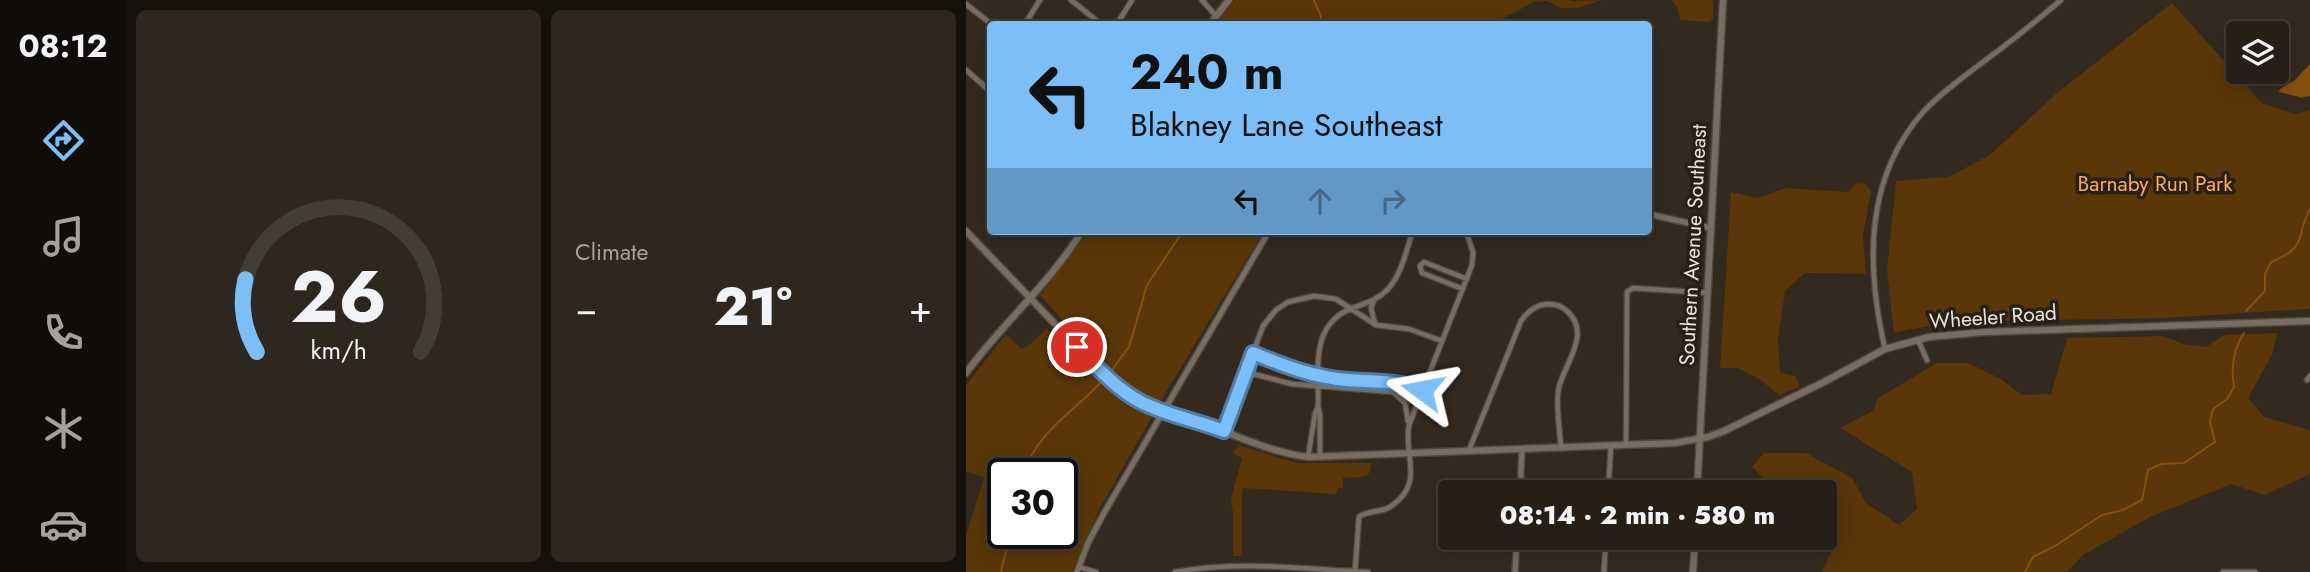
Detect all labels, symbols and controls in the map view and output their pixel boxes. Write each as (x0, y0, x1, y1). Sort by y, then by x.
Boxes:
map controls (2226, 21, 2289, 84)
button: layers (2226, 21, 2289, 84)
text: 08:12 (19, 23, 107, 69)
text: 240 m (1130, 37, 1284, 107)
icon: left (1015, 49, 1106, 140)
text: Blakney Lane Southeast (1130, 102, 1443, 148)
icon: directions (39, 116, 88, 165)
street label: Southern Avenue Southeast (1672, 124, 1714, 366)
park label: Barnaby Run Park (2078, 169, 2233, 199)
icon: left (1228, 182, 1266, 220)
icon: ahead (1301, 182, 1339, 220)
icon: right (1374, 182, 1412, 220)
icon: music (39, 212, 88, 261)
text: Climate (575, 235, 648, 269)
text: 26 (290, 244, 387, 349)
text: 21° (714, 269, 792, 345)
text: − (575, 281, 597, 336)
text: + (909, 281, 932, 336)
street label: Wheeler Road (1928, 298, 2058, 336)
icon: phone (39, 308, 88, 357)
pin (1047, 317, 1107, 377)
icon: arrive (1058, 328, 1096, 366)
text: km/h (310, 332, 367, 368)
position arrow (1385, 353, 1459, 427)
icon: climate (39, 404, 88, 453)
speed limit sign: 30 (987, 458, 1078, 549)
text: 08:14 · 2 min · 580 m (1500, 496, 1775, 534)
icon: car (39, 500, 88, 549)

